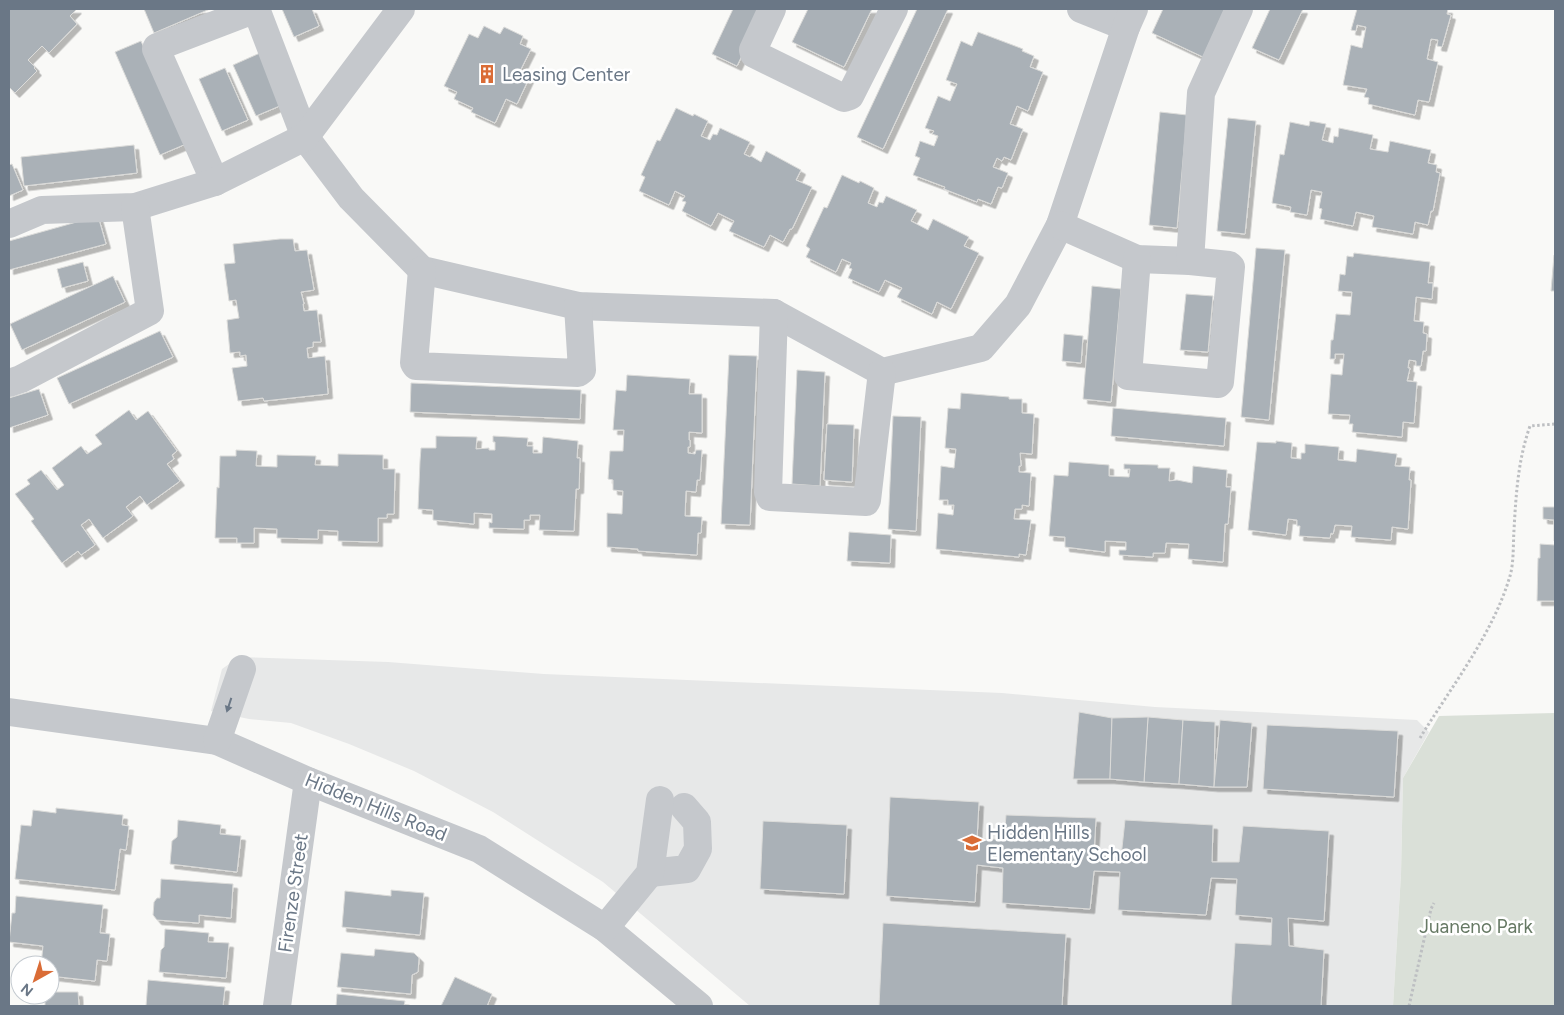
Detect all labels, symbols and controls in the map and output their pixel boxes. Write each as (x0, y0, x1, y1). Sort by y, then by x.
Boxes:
building icon: Leasing Center (476, 63, 498, 85)
place label: Leasing Center (502, 63, 631, 86)
one-way arrow (225, 698, 233, 713)
street label: Hidden Hills Road (302, 768, 450, 846)
place label: Hidden Hills Elementary School (987, 821, 1147, 866)
street label: Firenze Street (273, 832, 313, 954)
school or university icon: Hidden Hills Elementary School (961, 832, 983, 854)
park label: Juaneno Park (1419, 915, 1534, 938)
north arrow (10, 955, 60, 1005)
text: N (18, 980, 37, 1000)

